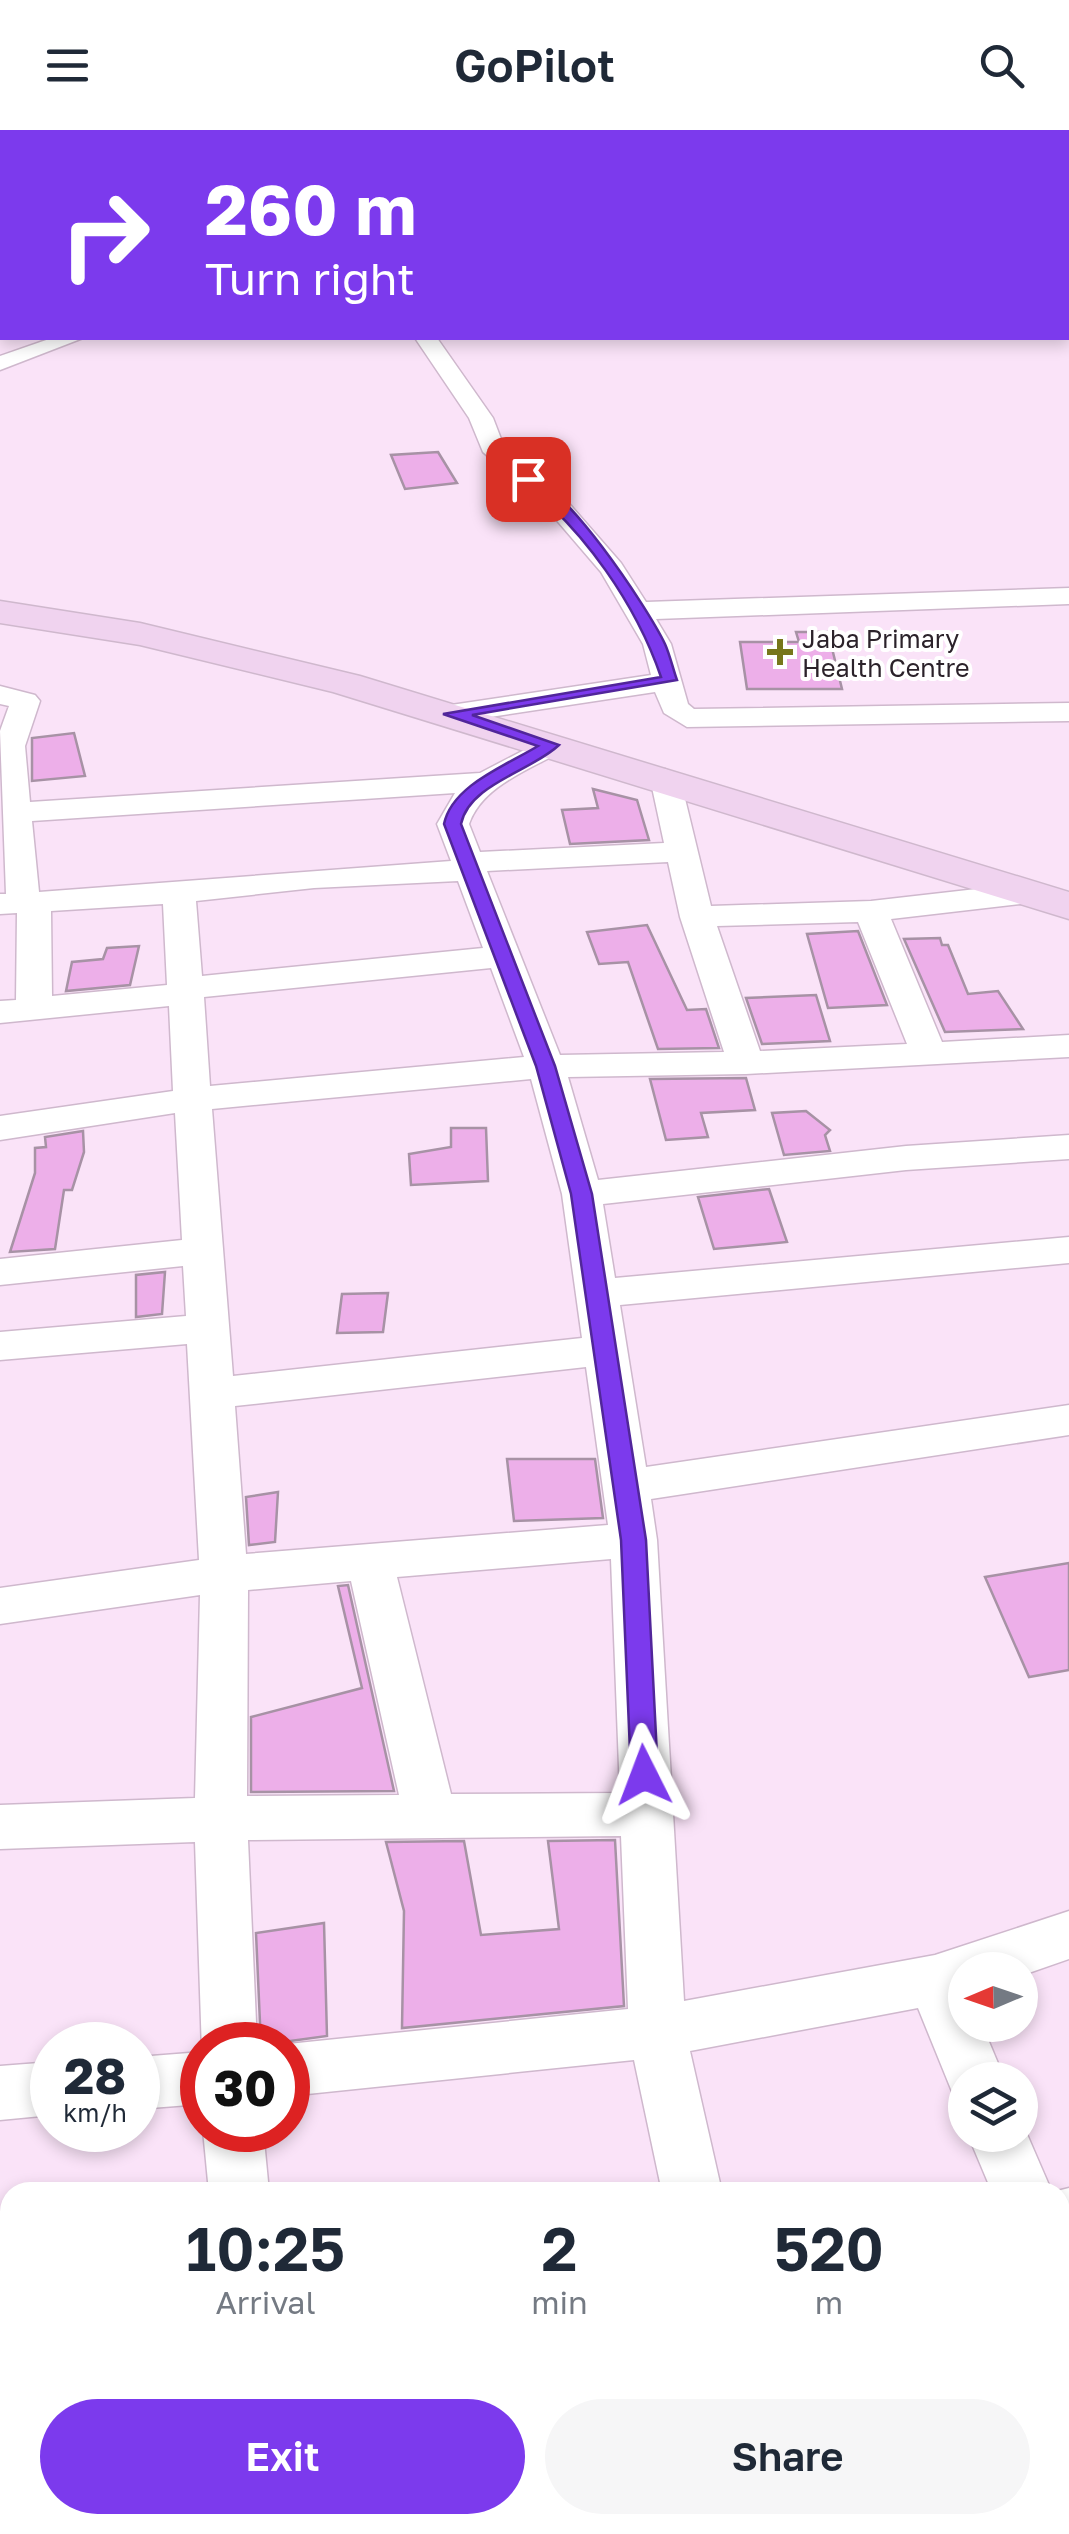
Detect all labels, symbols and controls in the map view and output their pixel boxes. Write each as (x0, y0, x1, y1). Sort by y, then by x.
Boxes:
icon: menu (40, 38, 95, 93)
text: GoPilot (454, 38, 615, 92)
icon: search (974, 38, 1029, 93)
text: 260 m (205, 166, 416, 250)
icon: right (40, 170, 170, 300)
text: Turn right (205, 251, 415, 305)
pin (486, 437, 571, 522)
icon: arrive (501, 452, 556, 507)
place label: Jaba Primary Health Centre (802, 623, 969, 683)
marker: Jaba Primary Health Centre (767, 639, 793, 665)
position arrow (592, 1723, 696, 1827)
north arrow (948, 1952, 1038, 2042)
map controls (948, 1952, 1038, 2152)
speed limit sign: 30 (180, 2022, 310, 2152)
text: 28 (64, 2045, 126, 2105)
button: layers (948, 2062, 1038, 2152)
text: km/h (63, 2097, 127, 2128)
text: 10:25 (186, 2212, 345, 2284)
text: 2 (541, 2212, 577, 2284)
text: 520 (774, 2212, 884, 2284)
text: Arrival (215, 2283, 316, 2321)
text: min (531, 2283, 588, 2321)
text: m (815, 2283, 843, 2321)
button: Exit (40, 2399, 525, 2514)
button: Share (545, 2399, 1030, 2514)

